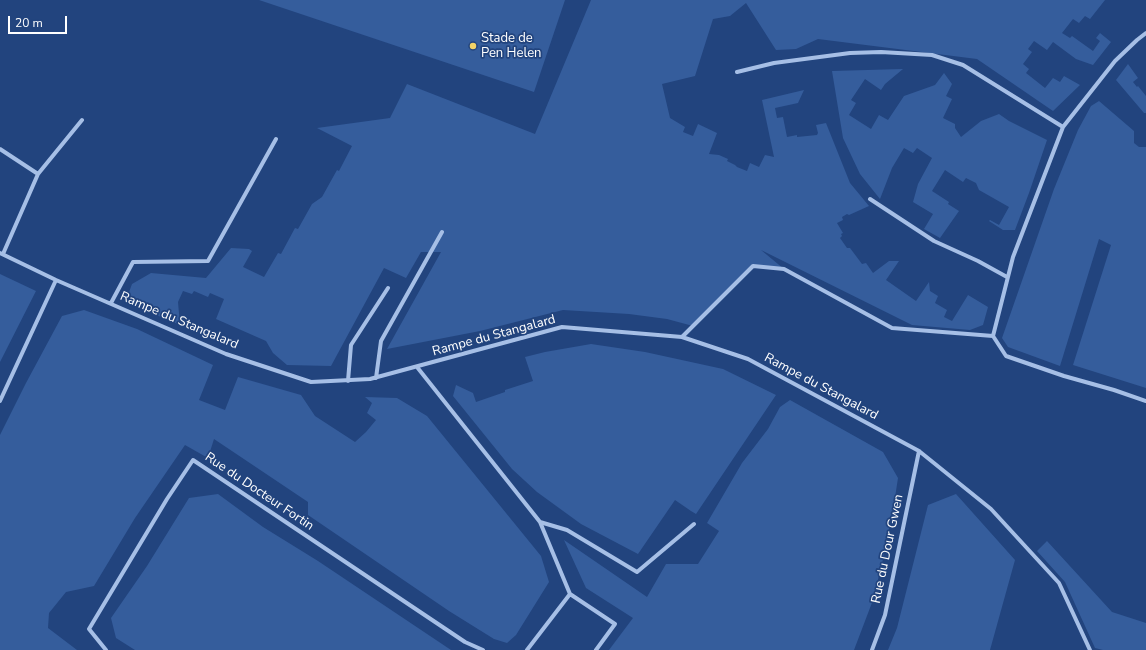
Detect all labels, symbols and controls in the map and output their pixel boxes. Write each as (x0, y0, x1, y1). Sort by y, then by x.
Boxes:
scale bar (10, 8, 69, 34)
text: 20 m (15, 15, 43, 31)
place label: Stade de Pen Helen (481, 31, 541, 62)
marker: Stade de Pen Helen (468, 41, 478, 51)
street label: Rampe du Stangalard (118, 289, 240, 353)
street label: Rampe du Stangalard (431, 312, 557, 360)
street label: Rampe du Stangalard (761, 350, 881, 424)
street label: Rue du Docteur Fortin (202, 450, 316, 534)
street label: Rue du Dour Gwen (869, 493, 907, 605)

